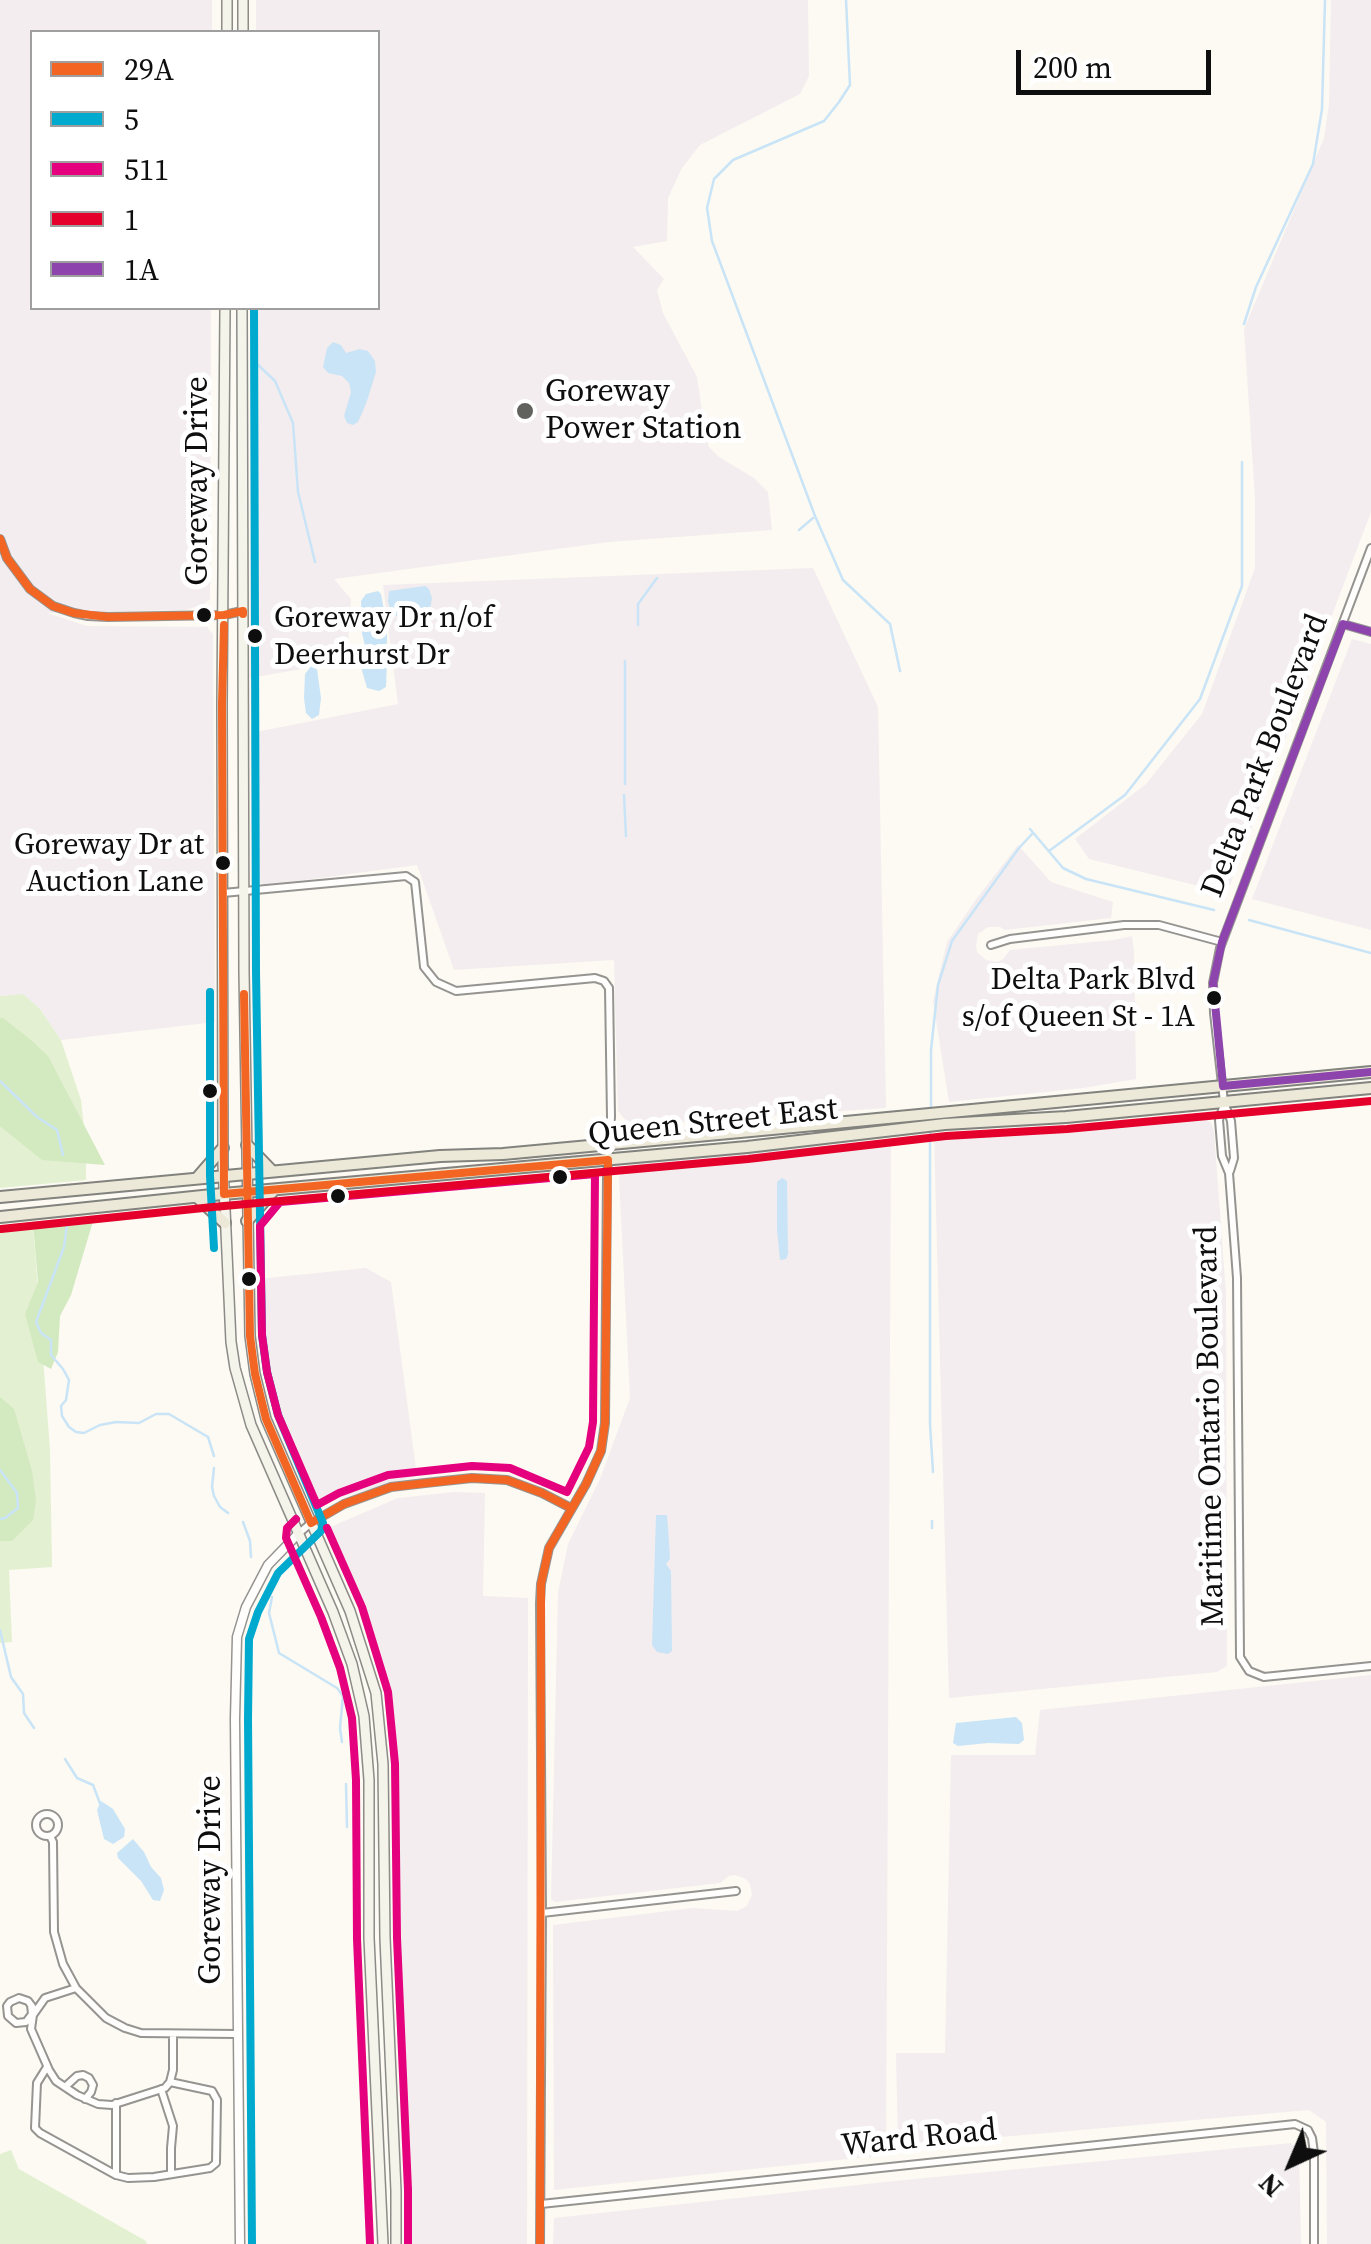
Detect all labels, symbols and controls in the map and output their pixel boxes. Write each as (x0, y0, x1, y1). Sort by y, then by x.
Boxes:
legend (30, 30, 380, 310)
scale bar (1021, 30, 1216, 92)
text: 200 m (1033, 47, 1112, 88)
text: 29A (124, 49, 174, 90)
text: 5 (124, 99, 139, 140)
text: 511 (124, 149, 169, 190)
text: 1 (124, 199, 139, 240)
text: 1A (124, 249, 159, 290)
place label: Goreway Power Station (545, 374, 742, 449)
street label: Goreway Drive (180, 376, 218, 586)
marker: Goreway Power Station (514, 400, 536, 422)
place label: Goreway Dr n/of Deerhurst Dr (274, 601, 493, 672)
unlabelled marker (194, 605, 214, 625)
street label: Delta Park Boulevard (1194, 609, 1338, 903)
marker: Goreway Dr n/of Deerhurst Dr (245, 626, 265, 646)
place label: Goreway Dr at Auction Lane (14, 828, 204, 898)
marker: Goreway Dr at Auction Lane (213, 853, 233, 873)
place label: Delta Park Blvd s/of Queen St - 1A (962, 963, 1195, 1034)
marker: Delta Park Blvd s/of Queen St - 1A (1204, 988, 1224, 1008)
unlabelled marker (200, 1081, 220, 1101)
street label: Queen Street East (586, 1091, 840, 1155)
unlabelled marker (550, 1167, 570, 1187)
unlabelled marker (328, 1186, 348, 1206)
street label: Maritime Ontario Boulevard (1188, 1225, 1234, 1627)
unlabelled marker (239, 1269, 259, 1289)
street label: Goreway Drive (193, 1775, 231, 1985)
street label: Ward Road (839, 2112, 999, 2166)
north arrow (1241, 2114, 1341, 2214)
text: N (1250, 2165, 1291, 2206)

